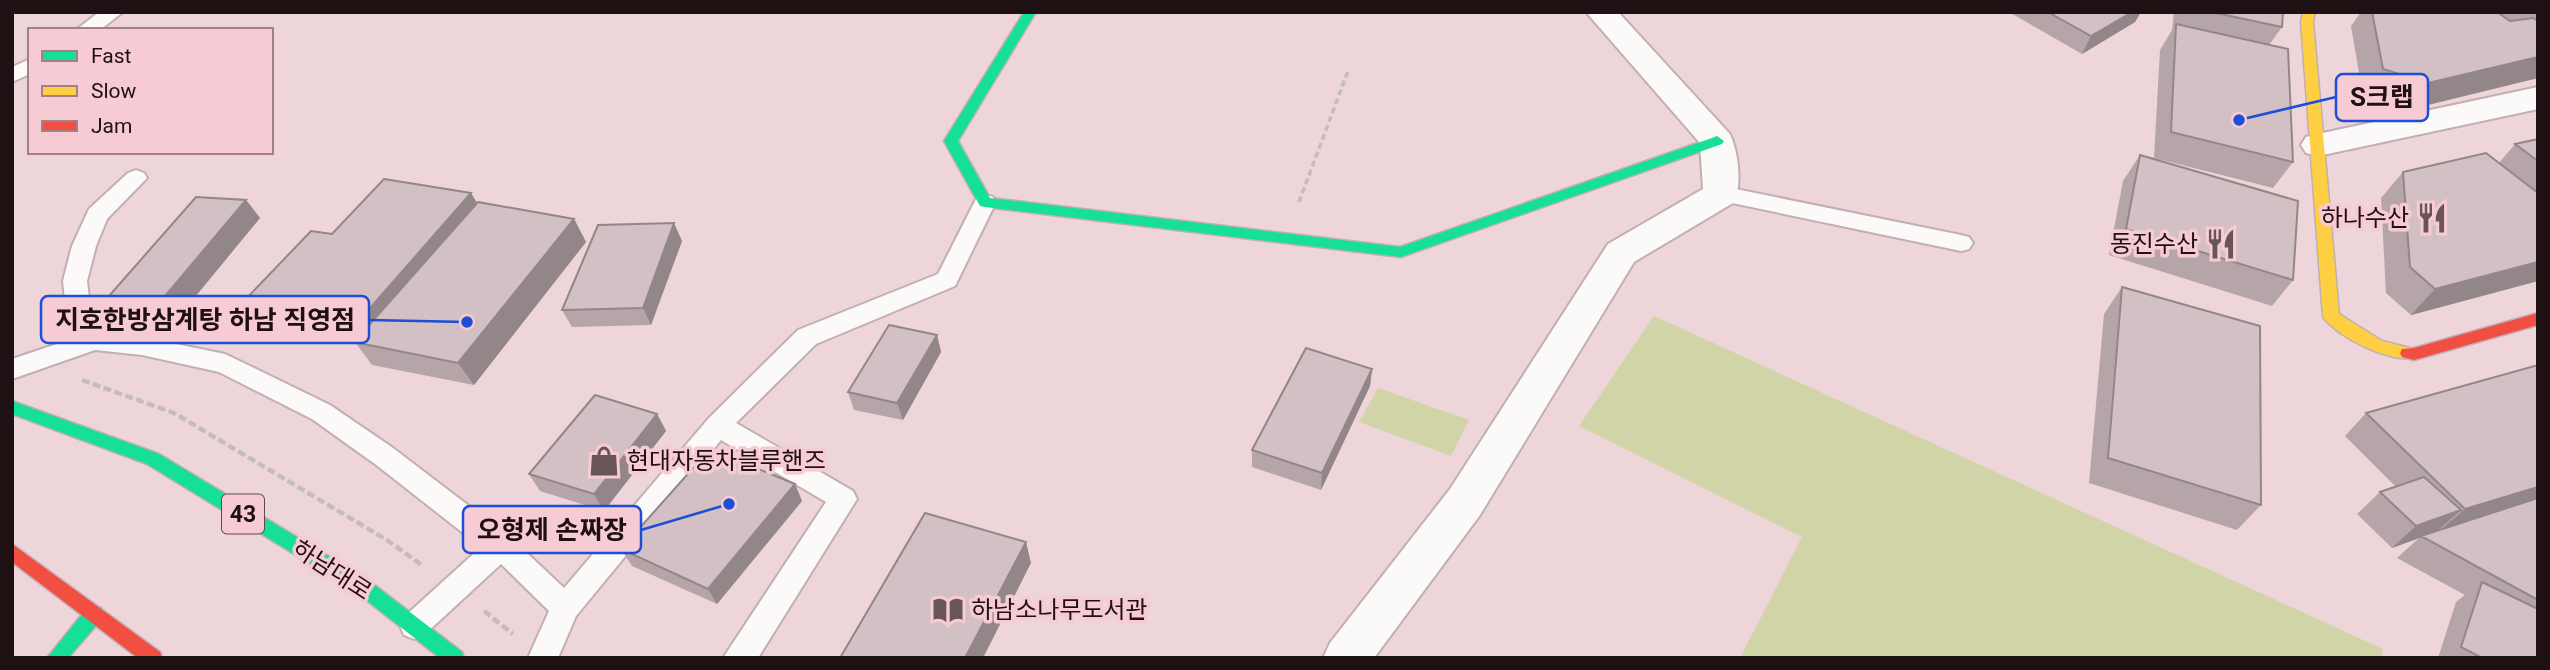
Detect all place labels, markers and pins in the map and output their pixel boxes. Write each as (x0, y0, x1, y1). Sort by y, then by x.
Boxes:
callout: S크랩 (2336, 74, 2428, 121)
restaurant icon: 하나수산 (2415, 201, 2449, 235)
place label: 하나수산 (2321, 204, 2409, 232)
restaurant icon: 동진수산 (2204, 227, 2238, 261)
place label: 동진수산 (2110, 230, 2198, 258)
callout: 지호한방삼계탕 하남 직영점 (41, 296, 369, 343)
shop icon: 현대자동차블루핸즈 (587, 444, 621, 478)
place label: 현대자동차블루핸즈 (627, 447, 826, 475)
callout: 오형제 손짜장 (463, 506, 641, 553)
library icon: 하남소나무도서관 (931, 593, 965, 627)
place label: 하남소나무도서관 (971, 596, 1148, 624)

